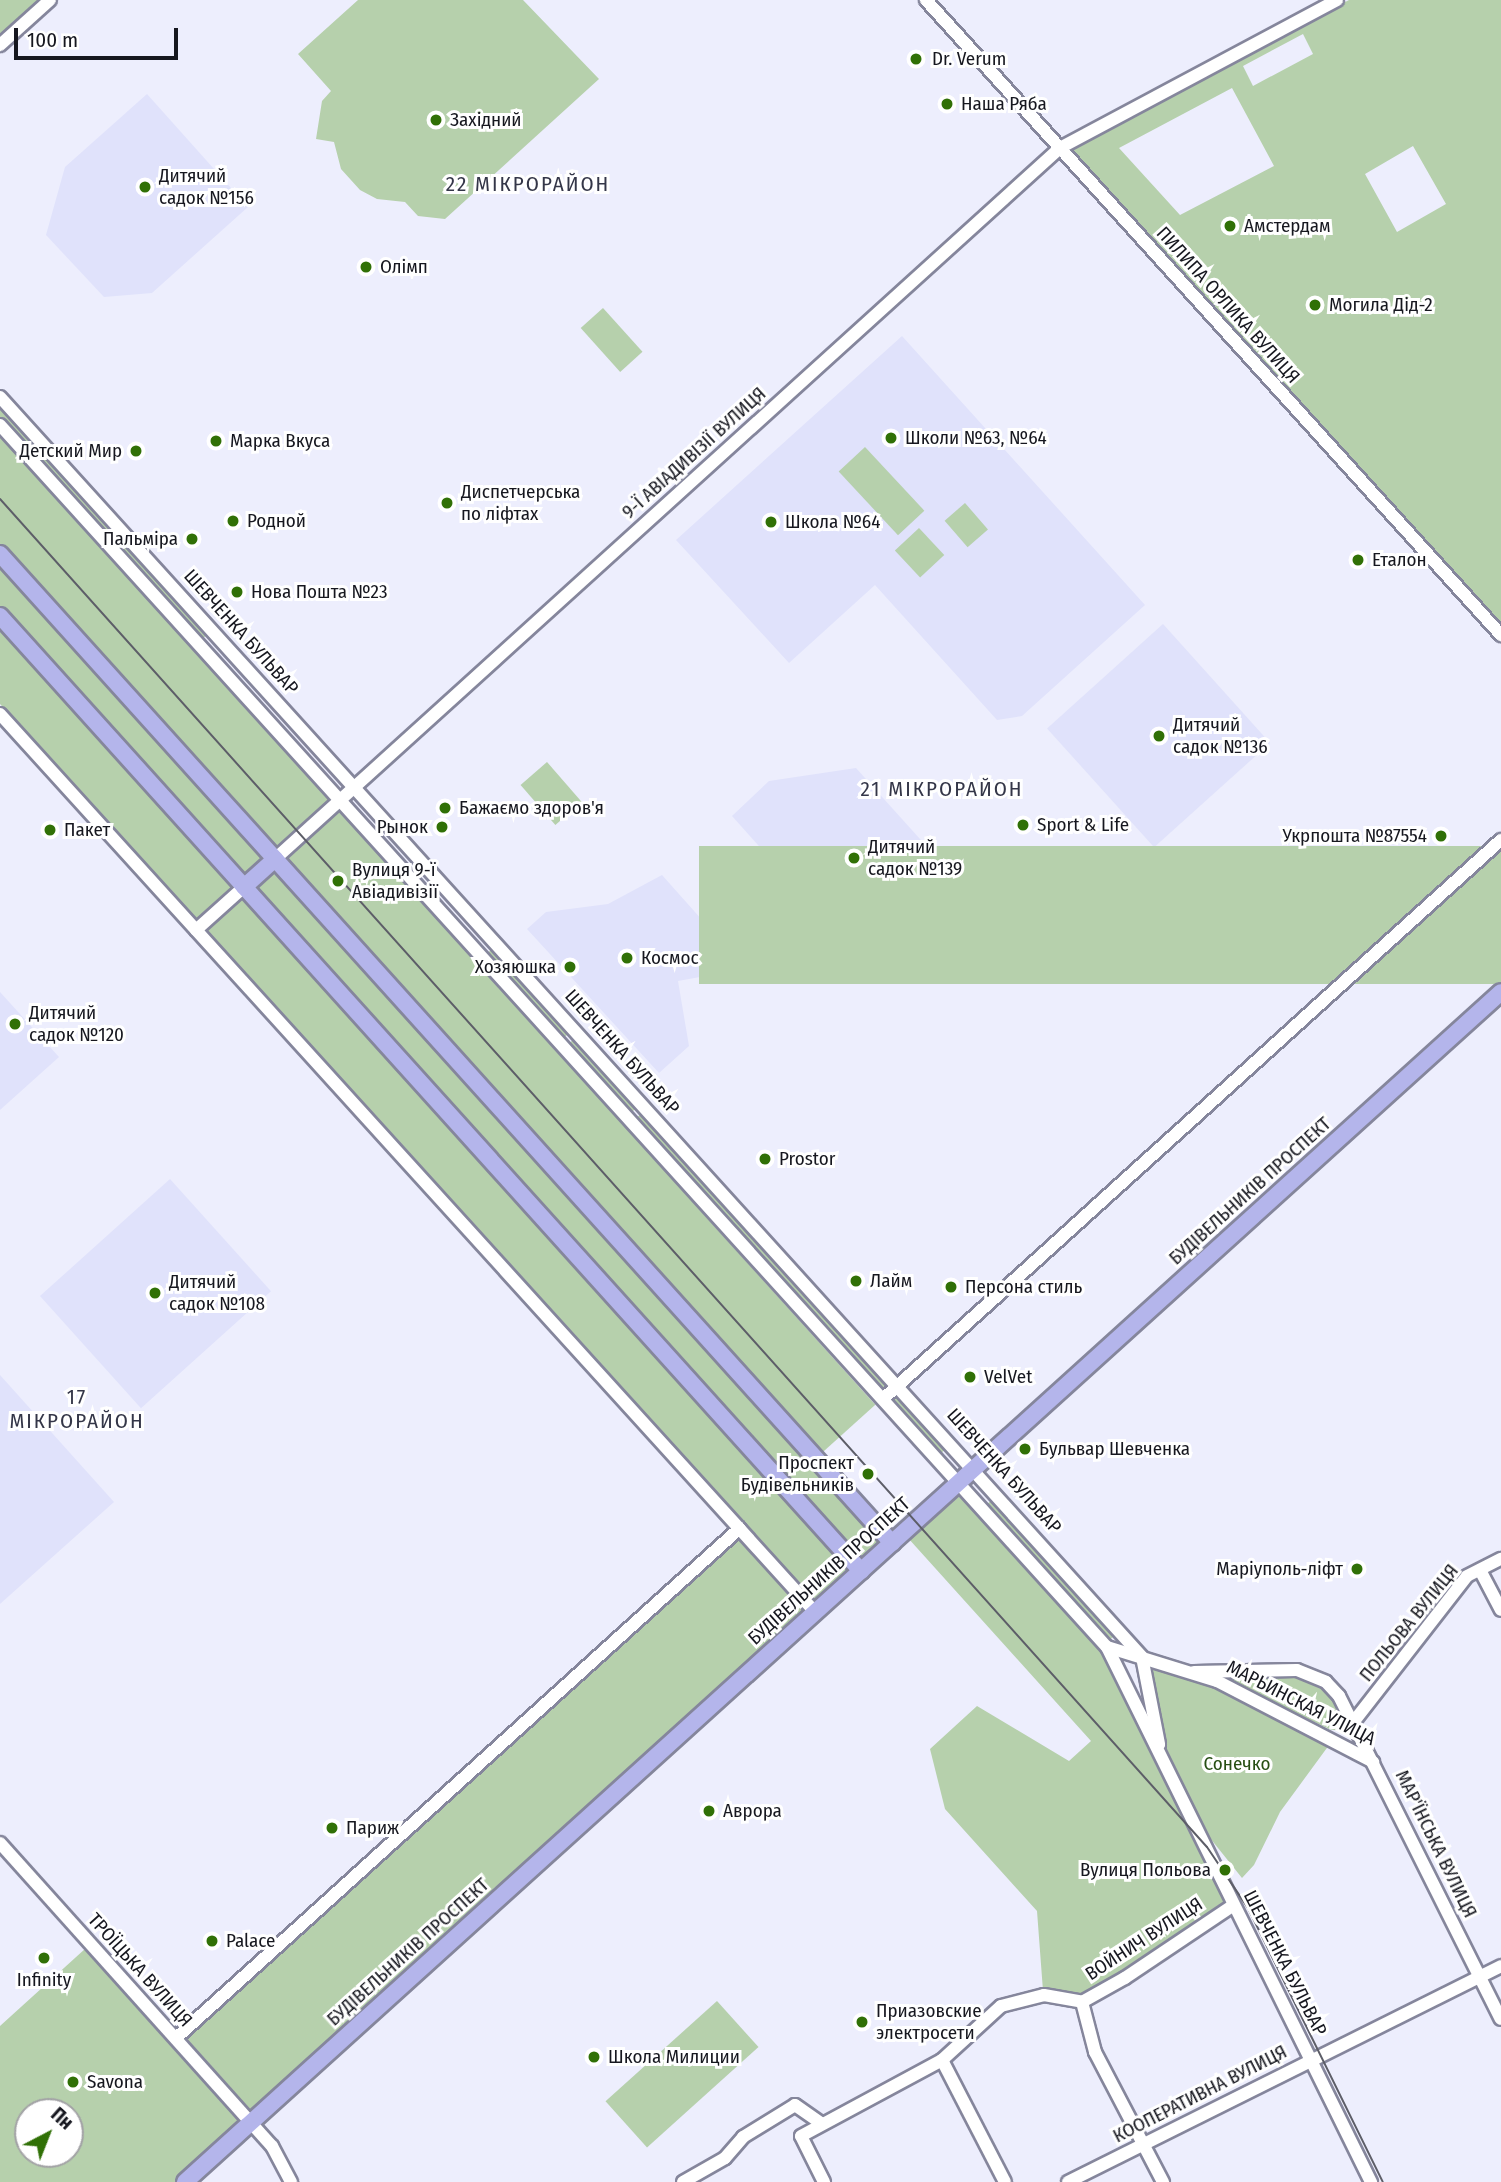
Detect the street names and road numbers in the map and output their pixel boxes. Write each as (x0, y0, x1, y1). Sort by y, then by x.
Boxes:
street label: ПИЛИПА ОРЛИКА ВУЛИЦЯ (1152, 222, 1304, 388)
street label: 9-Ї АВІАДИВІЗІЇ ВУЛИЦЯ (618, 383, 770, 523)
street label: ШЕВЧЕНКА БУЛЬВАР (179, 565, 303, 699)
street label: ШЕВЧЕНКА БУЛЬВАР (560, 985, 684, 1119)
street label: БУДІВЕЛЬНИКІВ ПРОСПЕКТ (1164, 1112, 1336, 1270)
street label: ШЕВЧЕНКА БУЛЬВАР (942, 1404, 1066, 1538)
street label: БУДІВЕЛЬНИКІВ ПРОСПЕКТ (743, 1492, 915, 1650)
street label: ПОЛЬОВА ВУЛИЦЯ (1355, 1560, 1463, 1686)
street label: МАРЬИНСКАЯ УЛИЦА (1223, 1656, 1379, 1750)
street label: МАР'ЇНСЬКА ВУЛИЦЯ (1390, 1767, 1482, 1921)
street label: БУДІВЕЛЬНИКІВ ПРОСПЕКТ (322, 1873, 494, 2031)
street label: ШЕВЧЕНКА БУЛЬВАР (1238, 1886, 1332, 2040)
street label: ВОЙНИЧ ВУЛИЦЯ (1081, 1893, 1207, 1985)
street label: ТРОЇЦЬКА ВУЛИЦЯ (83, 1909, 197, 2031)
street label: КООПЕРАТИВНА ВУЛИЦЯ (1109, 2040, 1291, 2148)

